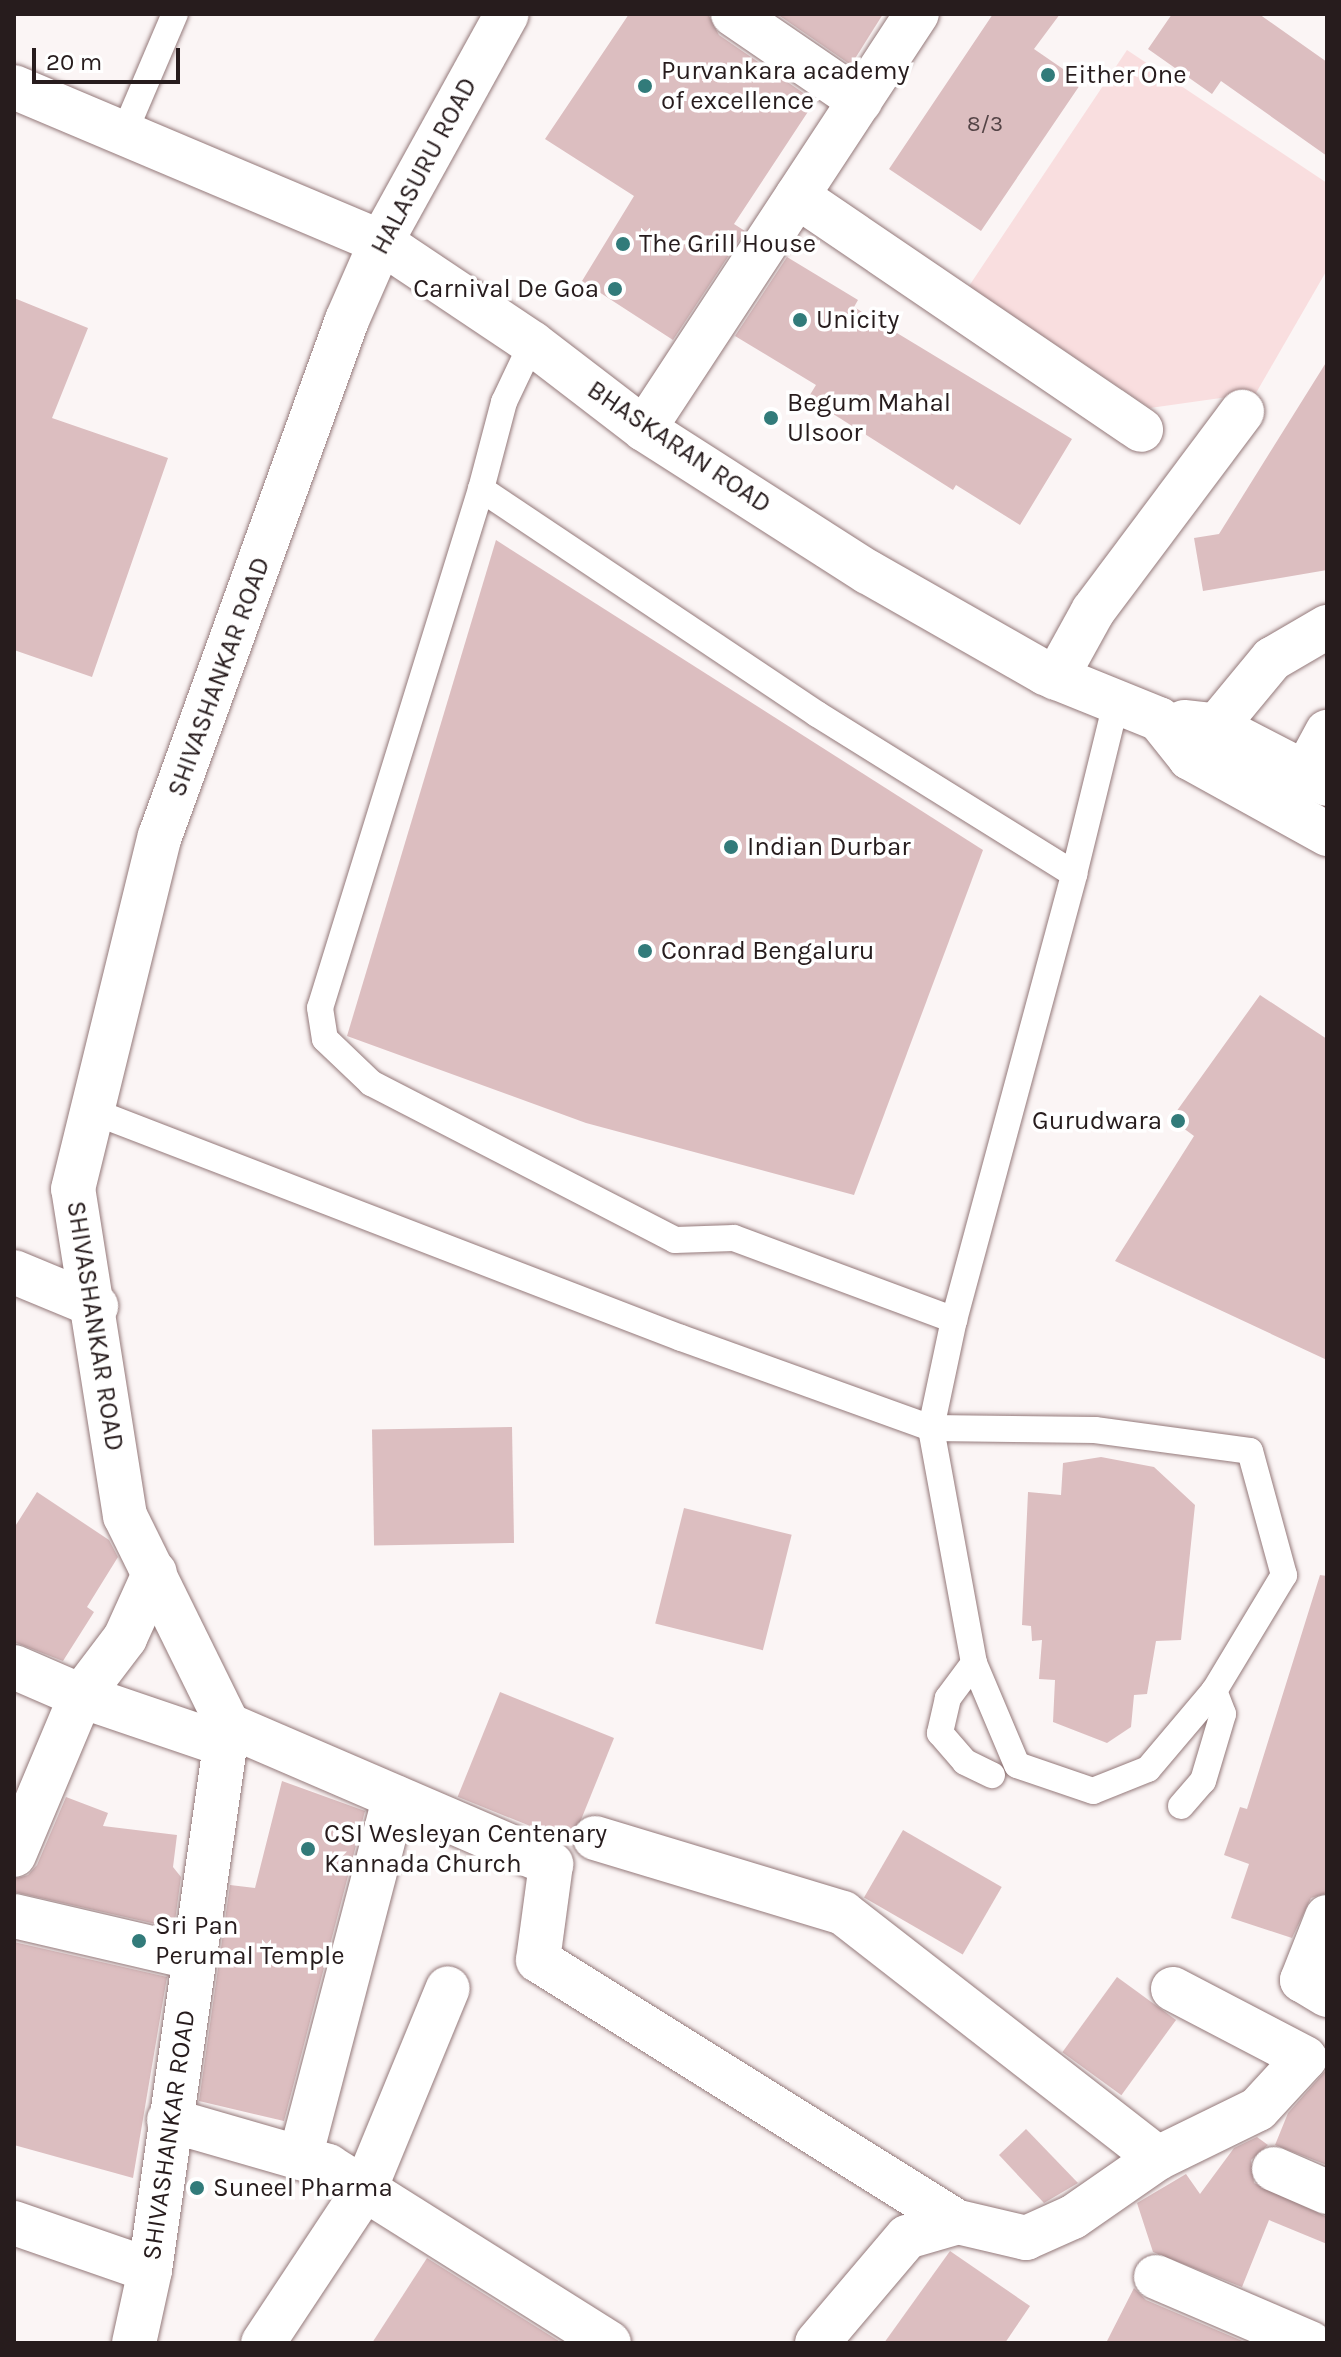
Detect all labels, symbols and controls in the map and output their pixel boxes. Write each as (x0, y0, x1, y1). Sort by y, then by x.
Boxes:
scale bar (36, 32, 184, 82)
text: 20 m (46, 48, 102, 76)
place label: Purvankara academy of excellence (661, 55, 910, 116)
place label: Either One (1064, 59, 1187, 91)
marker: Either One (1039, 66, 1057, 84)
street label: HALASURU ROAD (364, 72, 484, 260)
marker: Purvankara academy of excellence (636, 77, 654, 95)
house number: 8/3 (967, 112, 1003, 138)
place label: The Grill House (639, 228, 816, 260)
marker: The Grill House (614, 235, 632, 253)
place label: Carnival De Goa (413, 273, 599, 305)
marker: Carnival De Goa (606, 280, 624, 298)
place label: Unicity (816, 304, 899, 336)
marker: Unicity (791, 311, 809, 329)
street label: BHASKARAN ROAD (581, 374, 777, 520)
place label: Begum Mahal Ulsoor (787, 387, 951, 448)
marker: Begum Mahal Ulsoor (762, 409, 780, 427)
street label: SHIVASHANKAR ROAD (161, 553, 277, 801)
place label: Indian Durbar (747, 831, 911, 863)
marker: Indian Durbar (722, 838, 740, 856)
place label: Conrad Bengaluru (661, 935, 874, 967)
marker: Conrad Bengaluru (636, 942, 654, 960)
place label: Gurudwara (1032, 1105, 1162, 1137)
marker: Gurudwara (1169, 1112, 1187, 1130)
street label: SHIVASHANKAR ROAD (60, 1199, 130, 1453)
place label: CSI Wesleyan Centenary Kannada Church (324, 1818, 607, 1880)
marker: CSI Wesleyan Centenary Kannada Church (299, 1840, 317, 1858)
place label: Sri Pan Perumal Temple (155, 1910, 345, 1972)
marker: Sri Pan Perumal Temple (130, 1932, 148, 1950)
street label: SHIVASHANKAR ROAD (136, 2008, 202, 2262)
place label: Suneel Pharma (213, 2172, 393, 2204)
marker: Suneel Pharma (188, 2179, 206, 2197)

